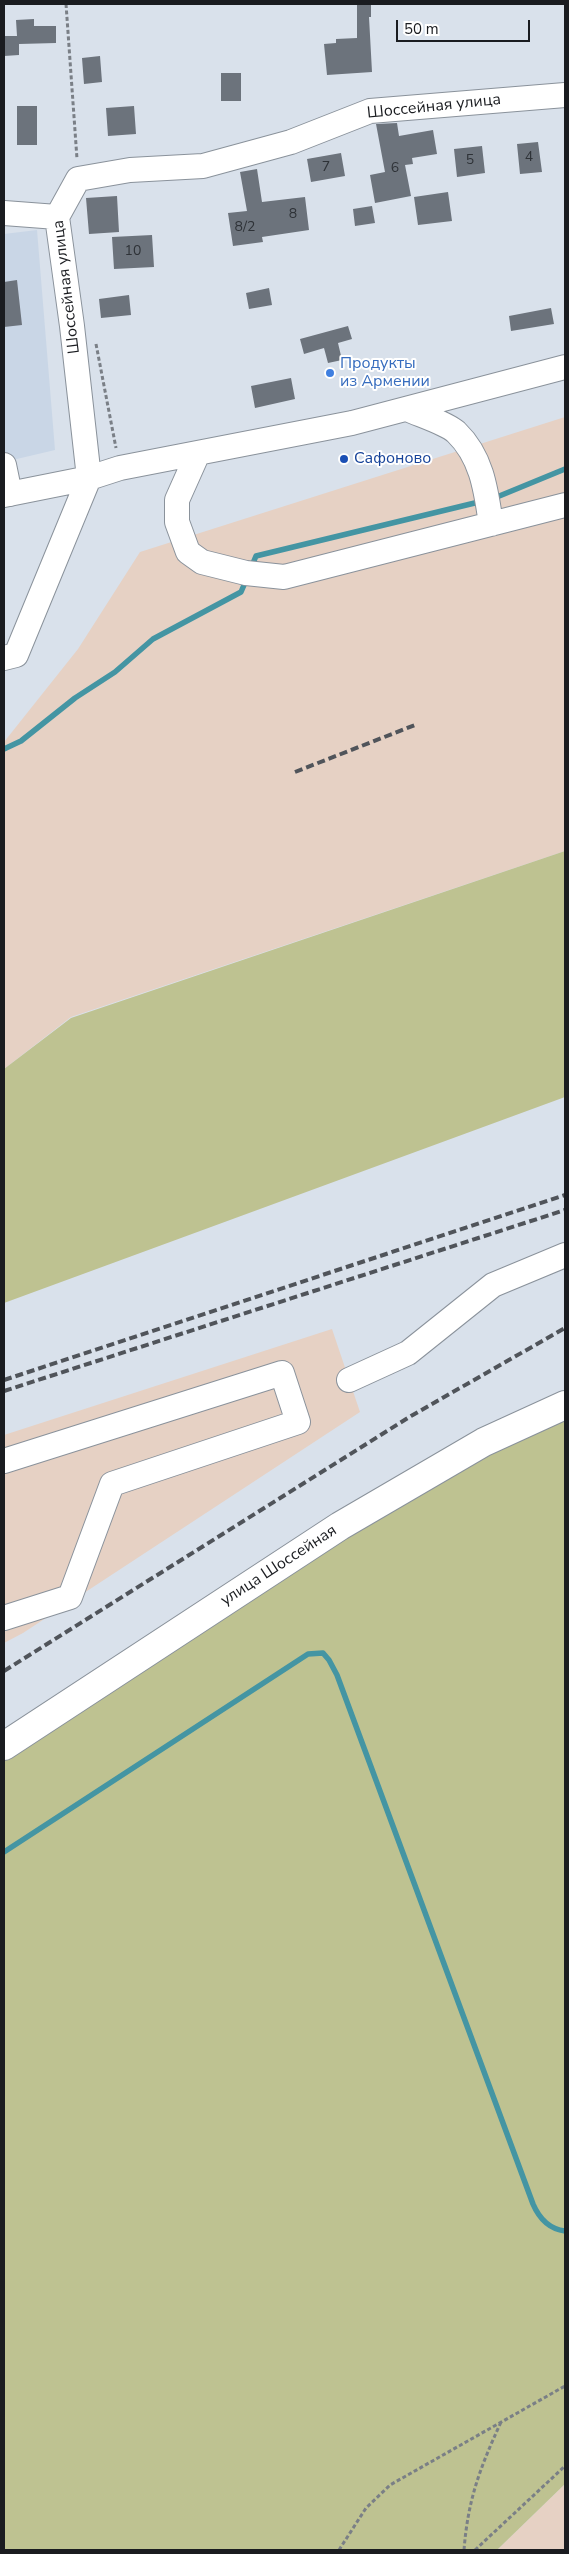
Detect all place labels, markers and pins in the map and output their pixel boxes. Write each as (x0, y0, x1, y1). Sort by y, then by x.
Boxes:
place label: Продукты из Армении (340, 354, 430, 392)
marker: Продукты из Армении (324, 367, 336, 379)
place label: Сафоново (354, 449, 431, 469)
marker: Сафоново (338, 453, 350, 465)

